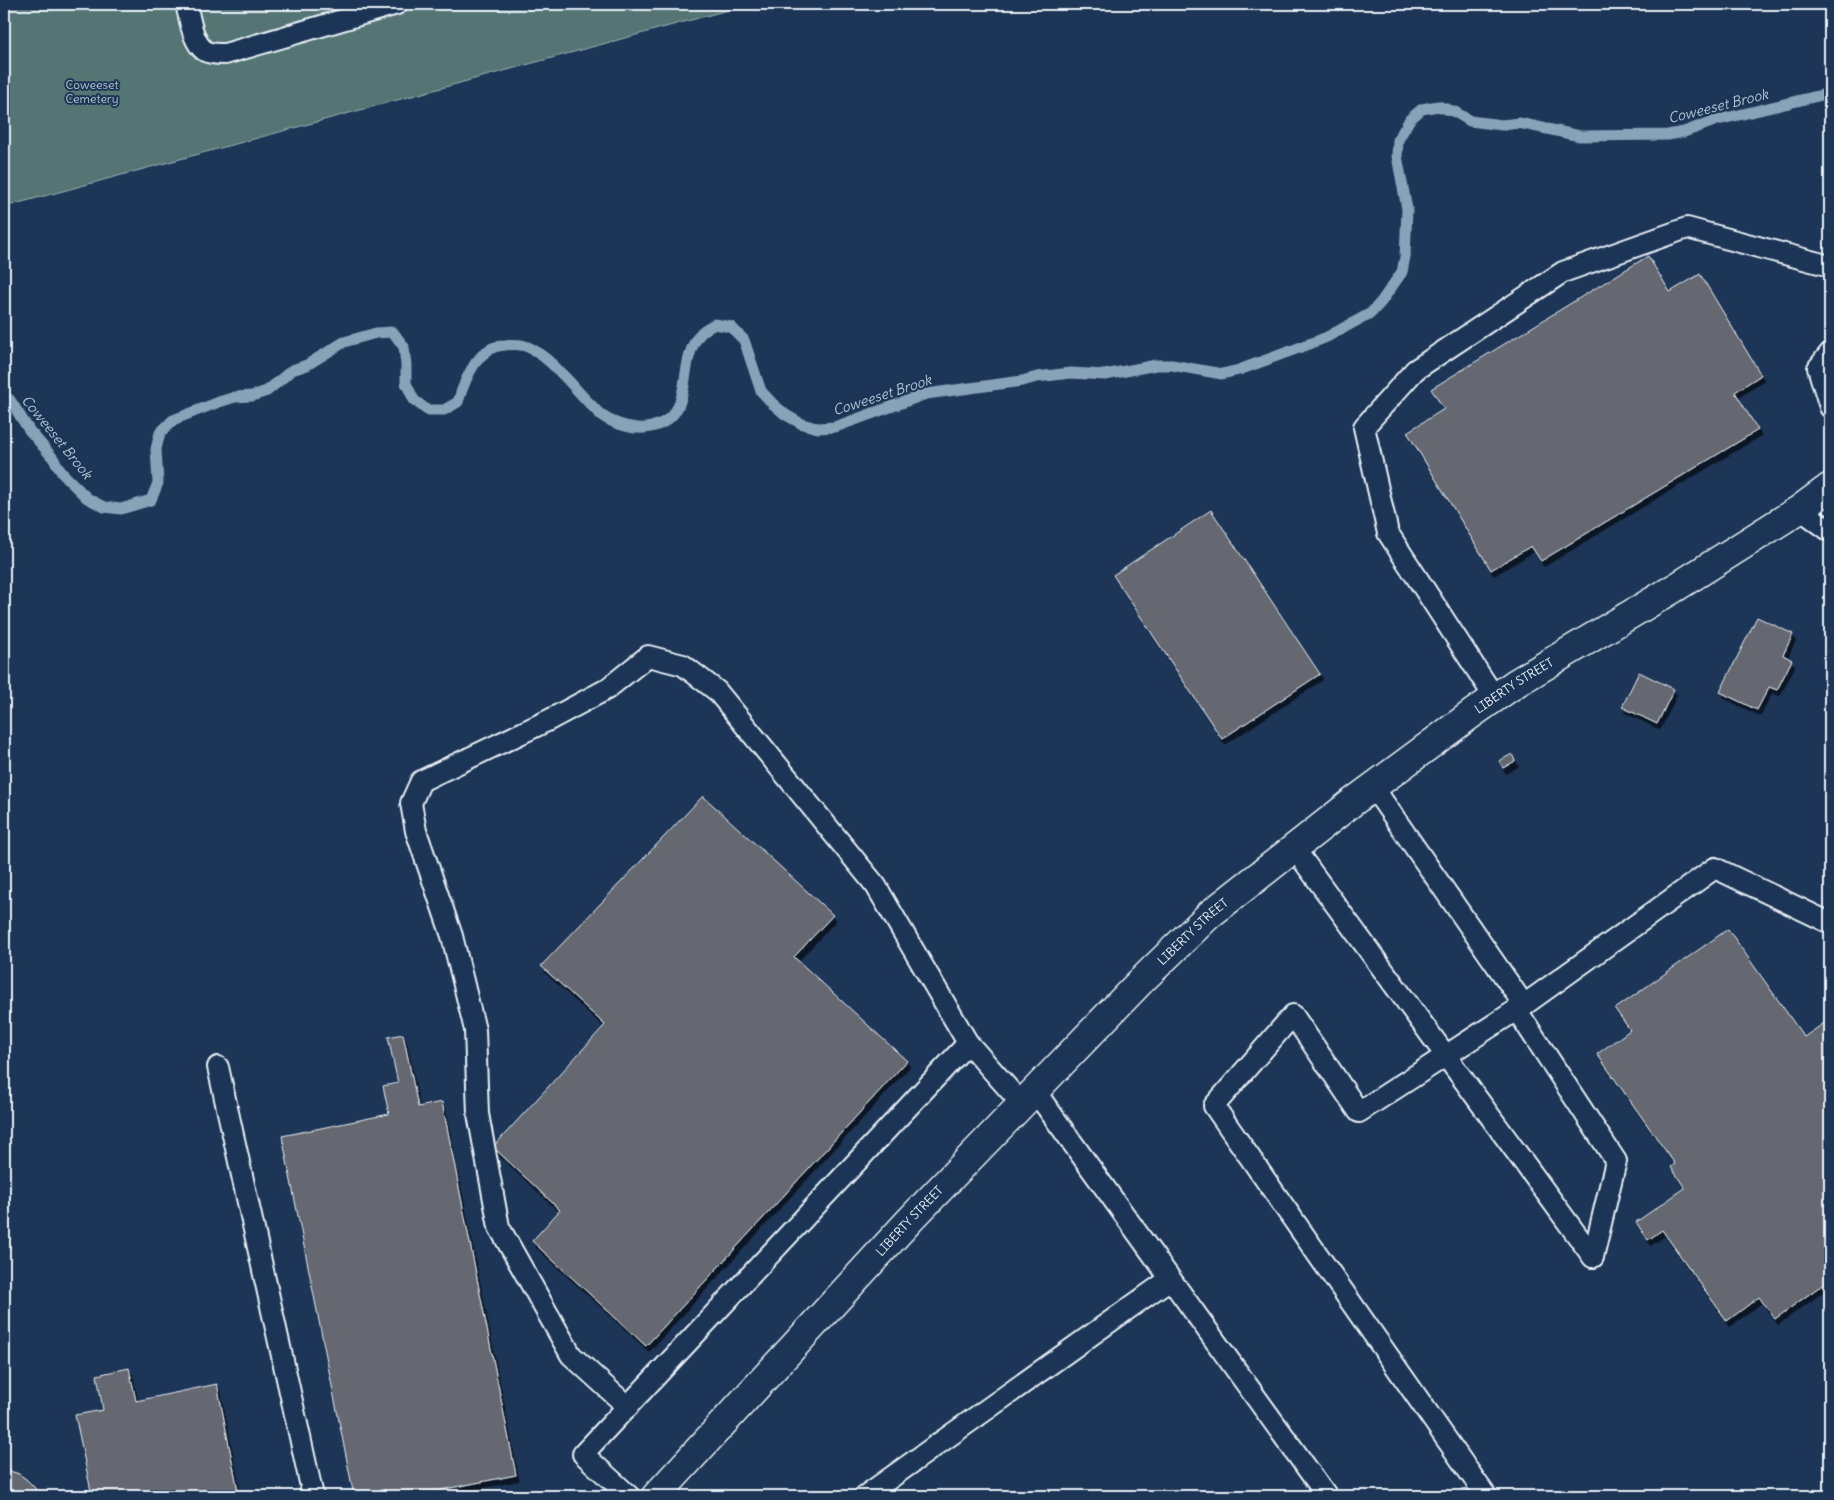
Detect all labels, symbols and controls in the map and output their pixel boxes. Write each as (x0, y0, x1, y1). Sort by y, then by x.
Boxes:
park label: Coweeset Cemetery (65, 77, 119, 106)
water label: Coweeset Brook (1666, 85, 1771, 127)
water label: Coweeset Brook (830, 370, 934, 419)
water label: Coweeset Brook (18, 391, 97, 483)
street label: LIBERTY STREET (1472, 654, 1556, 717)
street label: LIBERTY STREET (1154, 895, 1231, 968)
street label: LIBERTY STREET (873, 1183, 946, 1259)

